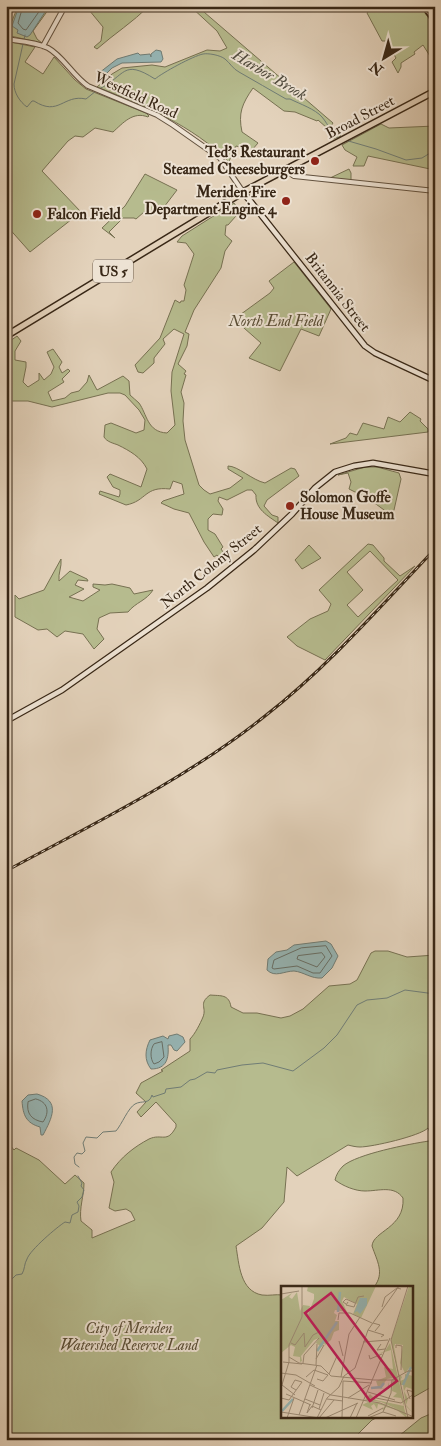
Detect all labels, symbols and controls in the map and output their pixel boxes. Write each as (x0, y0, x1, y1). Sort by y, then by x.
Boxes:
north arrow (358, 32, 408, 82)
water label: Harbor Brook (228, 44, 311, 105)
text: N (366, 57, 387, 79)
street label: Westfield Road (90, 67, 181, 123)
street label: Broad Street (322, 91, 398, 144)
place label: Ted's Restaurant Steamed Cheeseburgers (163, 143, 305, 180)
marker: Ted's Restaurant Steamed Cheeseburgers (309, 155, 321, 167)
place label: Meriden Fire Department Engine 4 (145, 183, 277, 220)
marker: Meriden Fire Department Engine 4 (280, 195, 292, 207)
place label: Falcon Field (47, 205, 121, 224)
marker: Falcon Field (31, 208, 43, 220)
street label: Britannia Street (301, 249, 374, 336)
road number: US 5 (93, 260, 133, 282)
park label: North End Field (228, 312, 325, 331)
place label: Solomon Goffe House Museum (300, 488, 395, 524)
marker: Solomon Goffe House Museum (284, 500, 296, 512)
street label: North Colony Street (157, 520, 266, 613)
inset map (281, 1286, 414, 1418)
park label: City of Meriden Watershed Reserve Land (60, 1319, 200, 1355)

